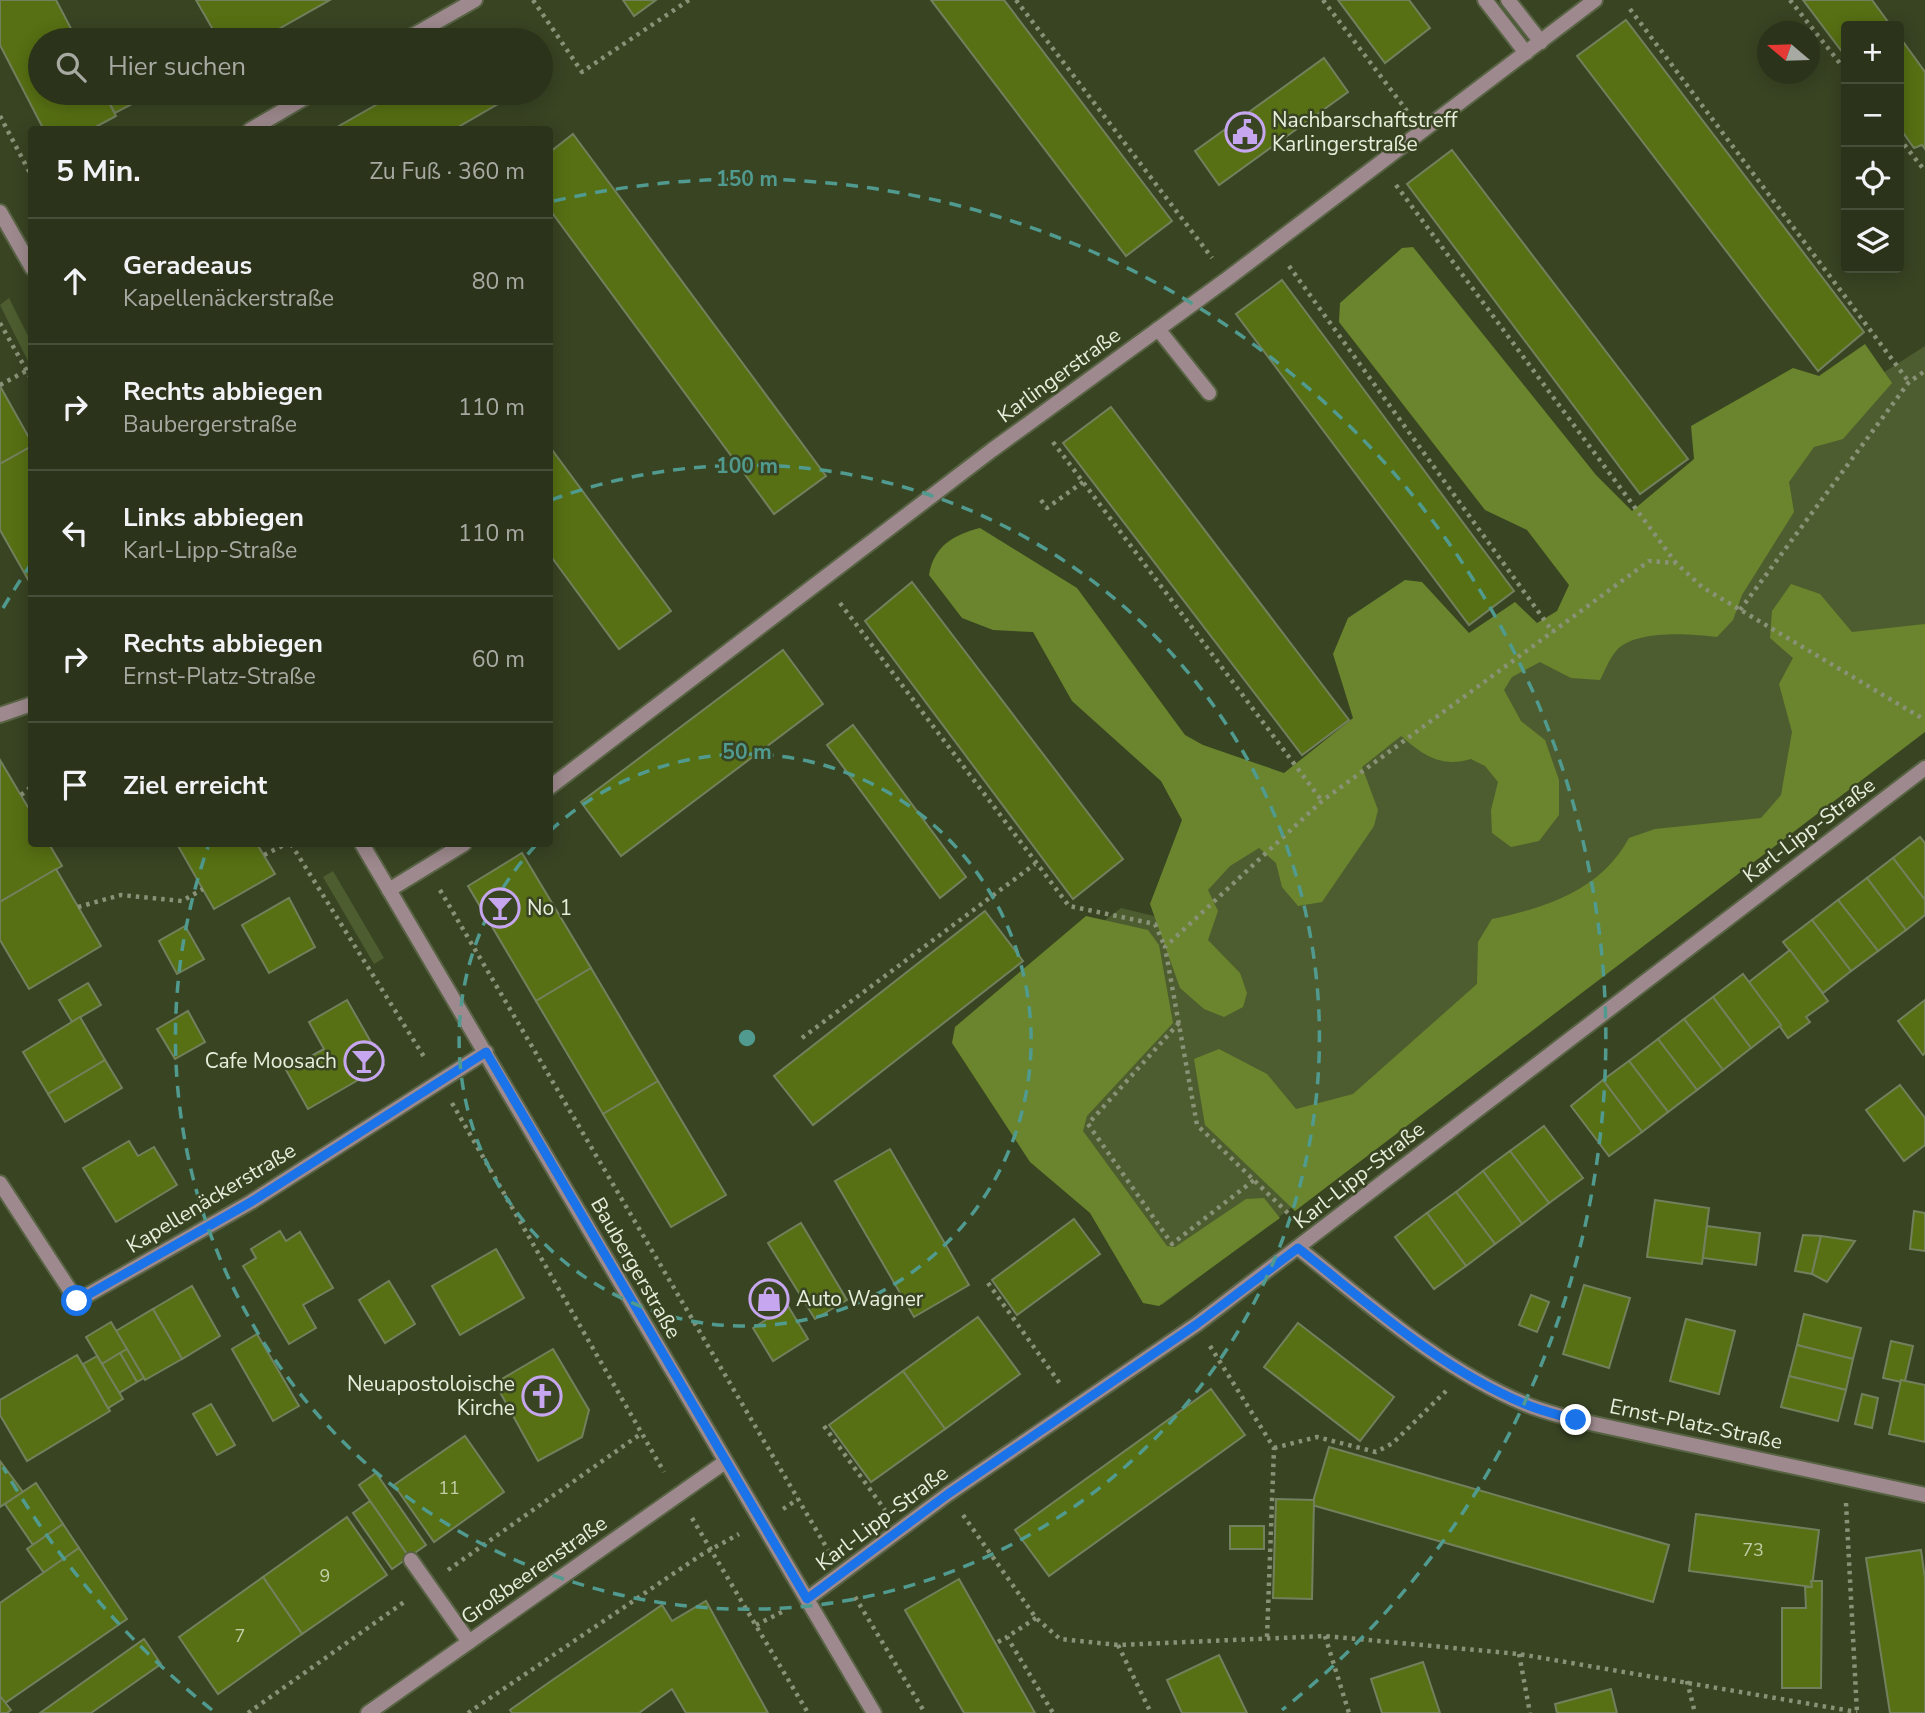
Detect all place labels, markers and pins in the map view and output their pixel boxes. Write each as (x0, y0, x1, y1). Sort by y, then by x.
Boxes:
place label: Nachbarschaftstreff Karlingerstraße (1272, 106, 1458, 158)
public building icon: Nachbarschaftstreff Karlingerstraße (1224, 111, 1266, 153)
bar icon: No 1 (479, 887, 521, 929)
place label: No 1 (527, 894, 572, 922)
centre of rings (735, 1026, 759, 1050)
bar icon: Cafe Moosach (343, 1040, 385, 1082)
place label: Cafe Moosach (205, 1047, 337, 1075)
shop icon: Auto Wagner (748, 1278, 790, 1320)
place label: Auto Wagner (796, 1285, 924, 1313)
place label: Neuapostoloische Kirche (347, 1370, 515, 1422)
church icon: Neuapostoloische Kirche (521, 1375, 563, 1417)

